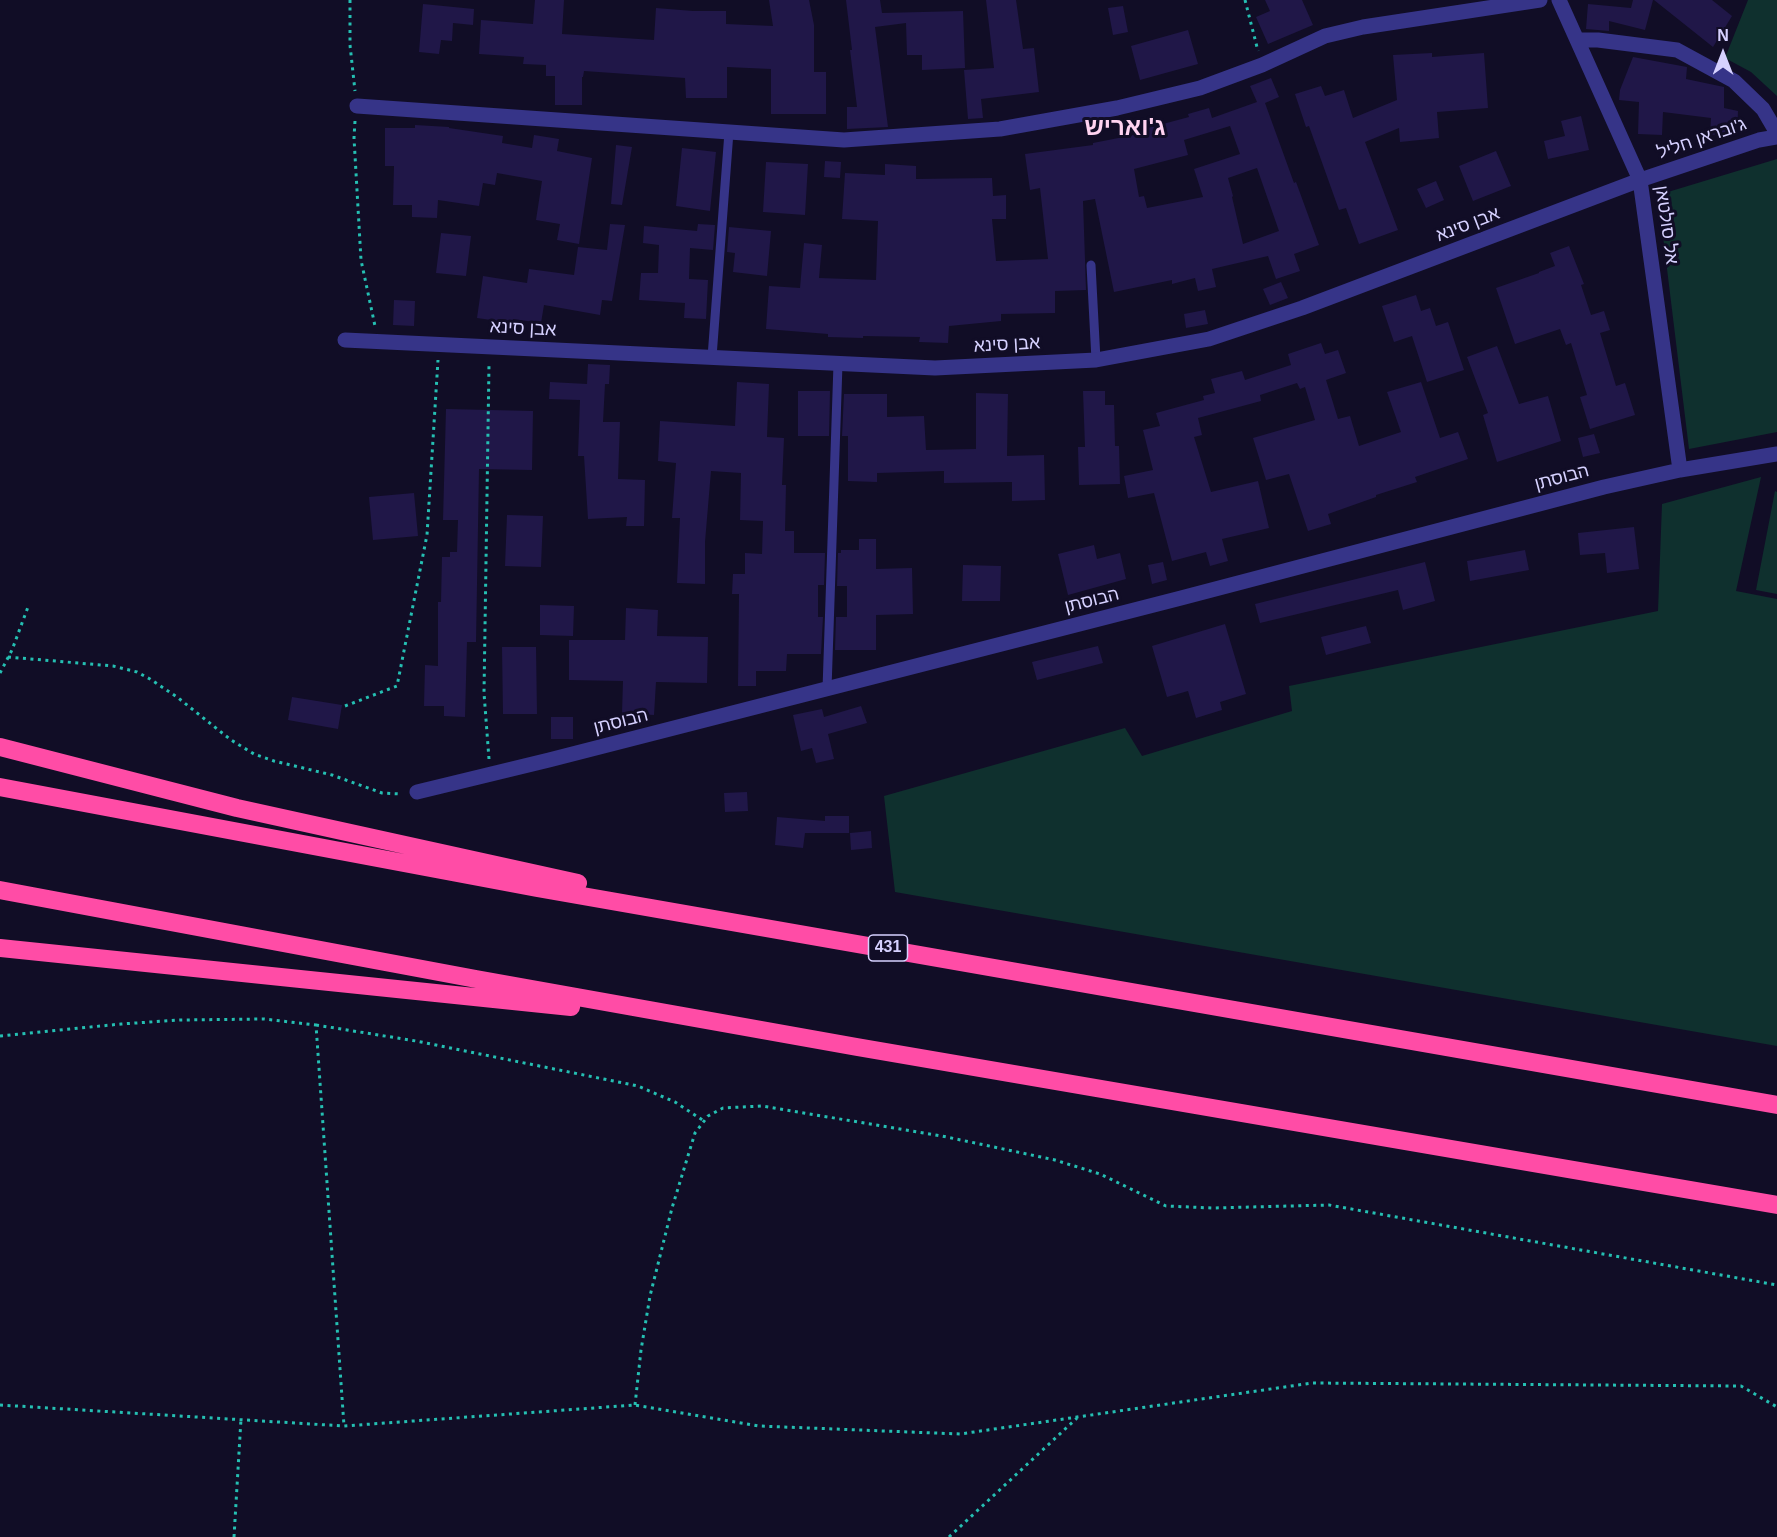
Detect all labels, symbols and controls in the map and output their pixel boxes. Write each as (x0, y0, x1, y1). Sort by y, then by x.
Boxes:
north arrow (1693, 24, 1753, 84)
text: N (1717, 27, 1729, 44)
district label: ג'ואריש (1084, 114, 1166, 142)
street label: ג'ובראן חליל (1655, 114, 1749, 164)
street label: אל סולטאן (1650, 184, 1682, 266)
street label: אבן סינא (1433, 203, 1503, 247)
street label: אבן סינא (489, 316, 557, 342)
street label: אבן סינא (973, 332, 1041, 358)
street label: הבוסתן (1532, 460, 1592, 496)
street label: הבוסתן (1062, 584, 1122, 618)
street label: הבוסתן (591, 705, 651, 739)
road number: 431 (868, 935, 908, 961)

